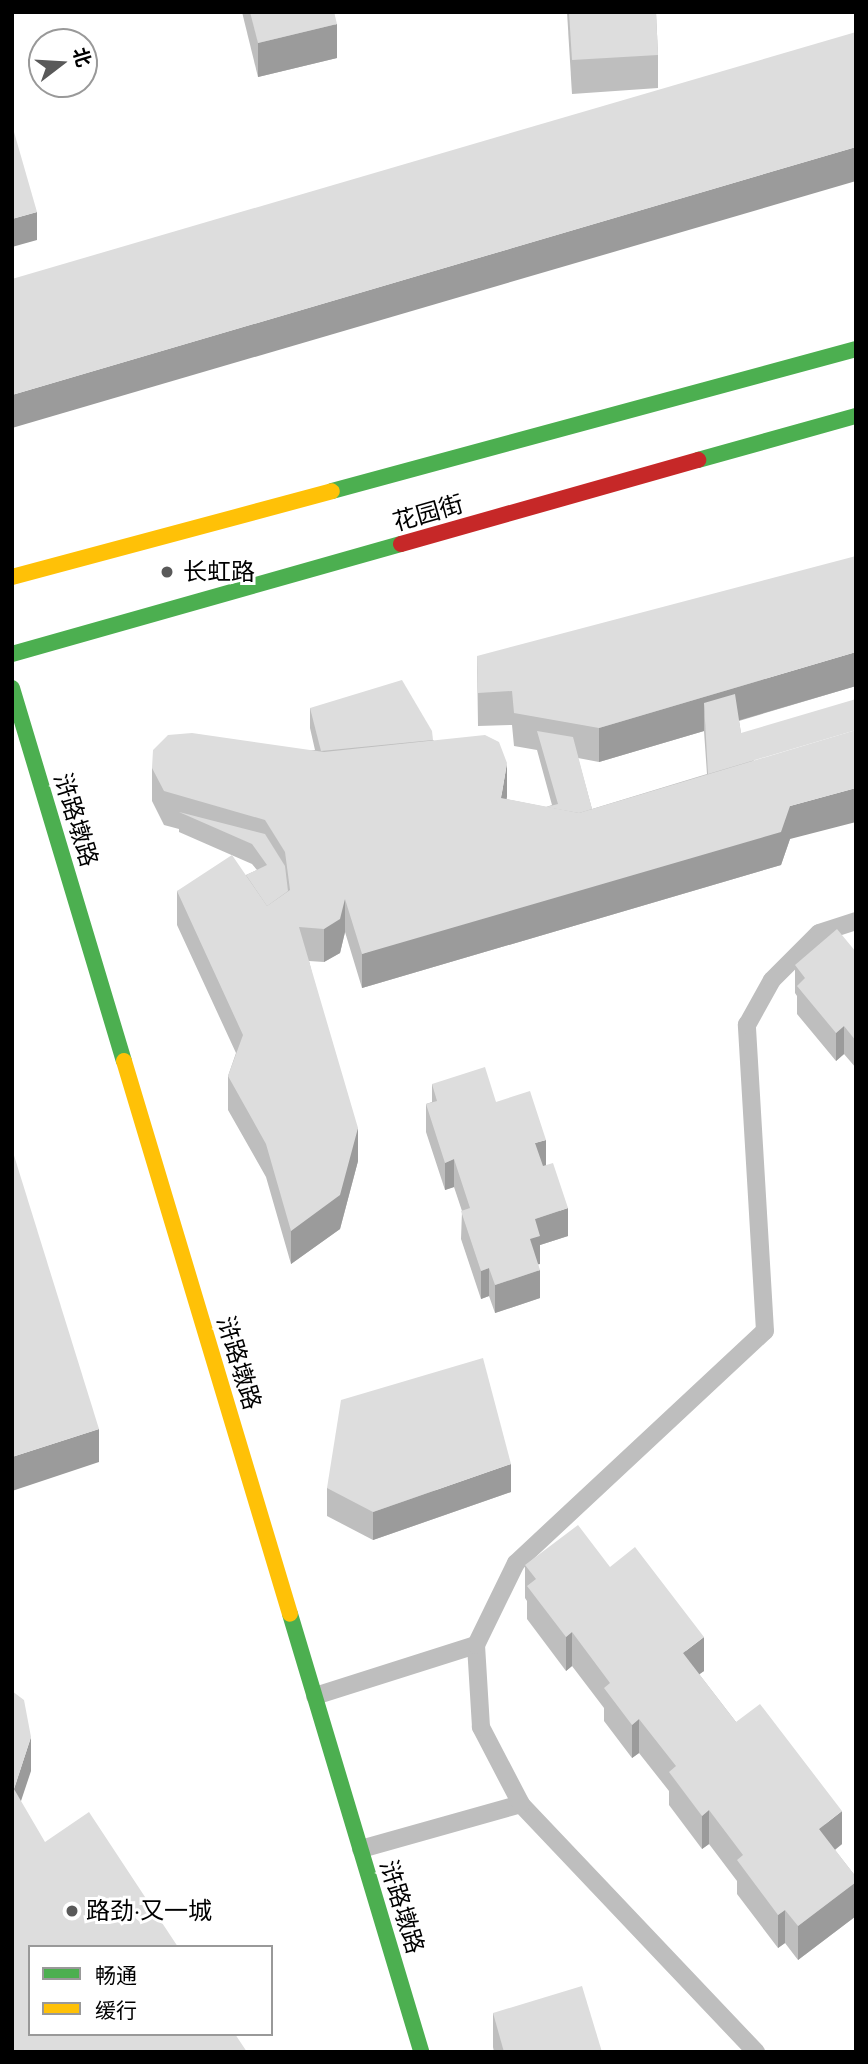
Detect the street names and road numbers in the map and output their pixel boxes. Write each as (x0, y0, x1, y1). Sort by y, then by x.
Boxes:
street label: 花园街 (389, 489, 467, 537)
street label: 浒路墩路 (48, 770, 104, 870)
street label: 浒路墩路 (211, 1313, 267, 1413)
street label: 浒路墩路 (374, 1857, 430, 1957)

